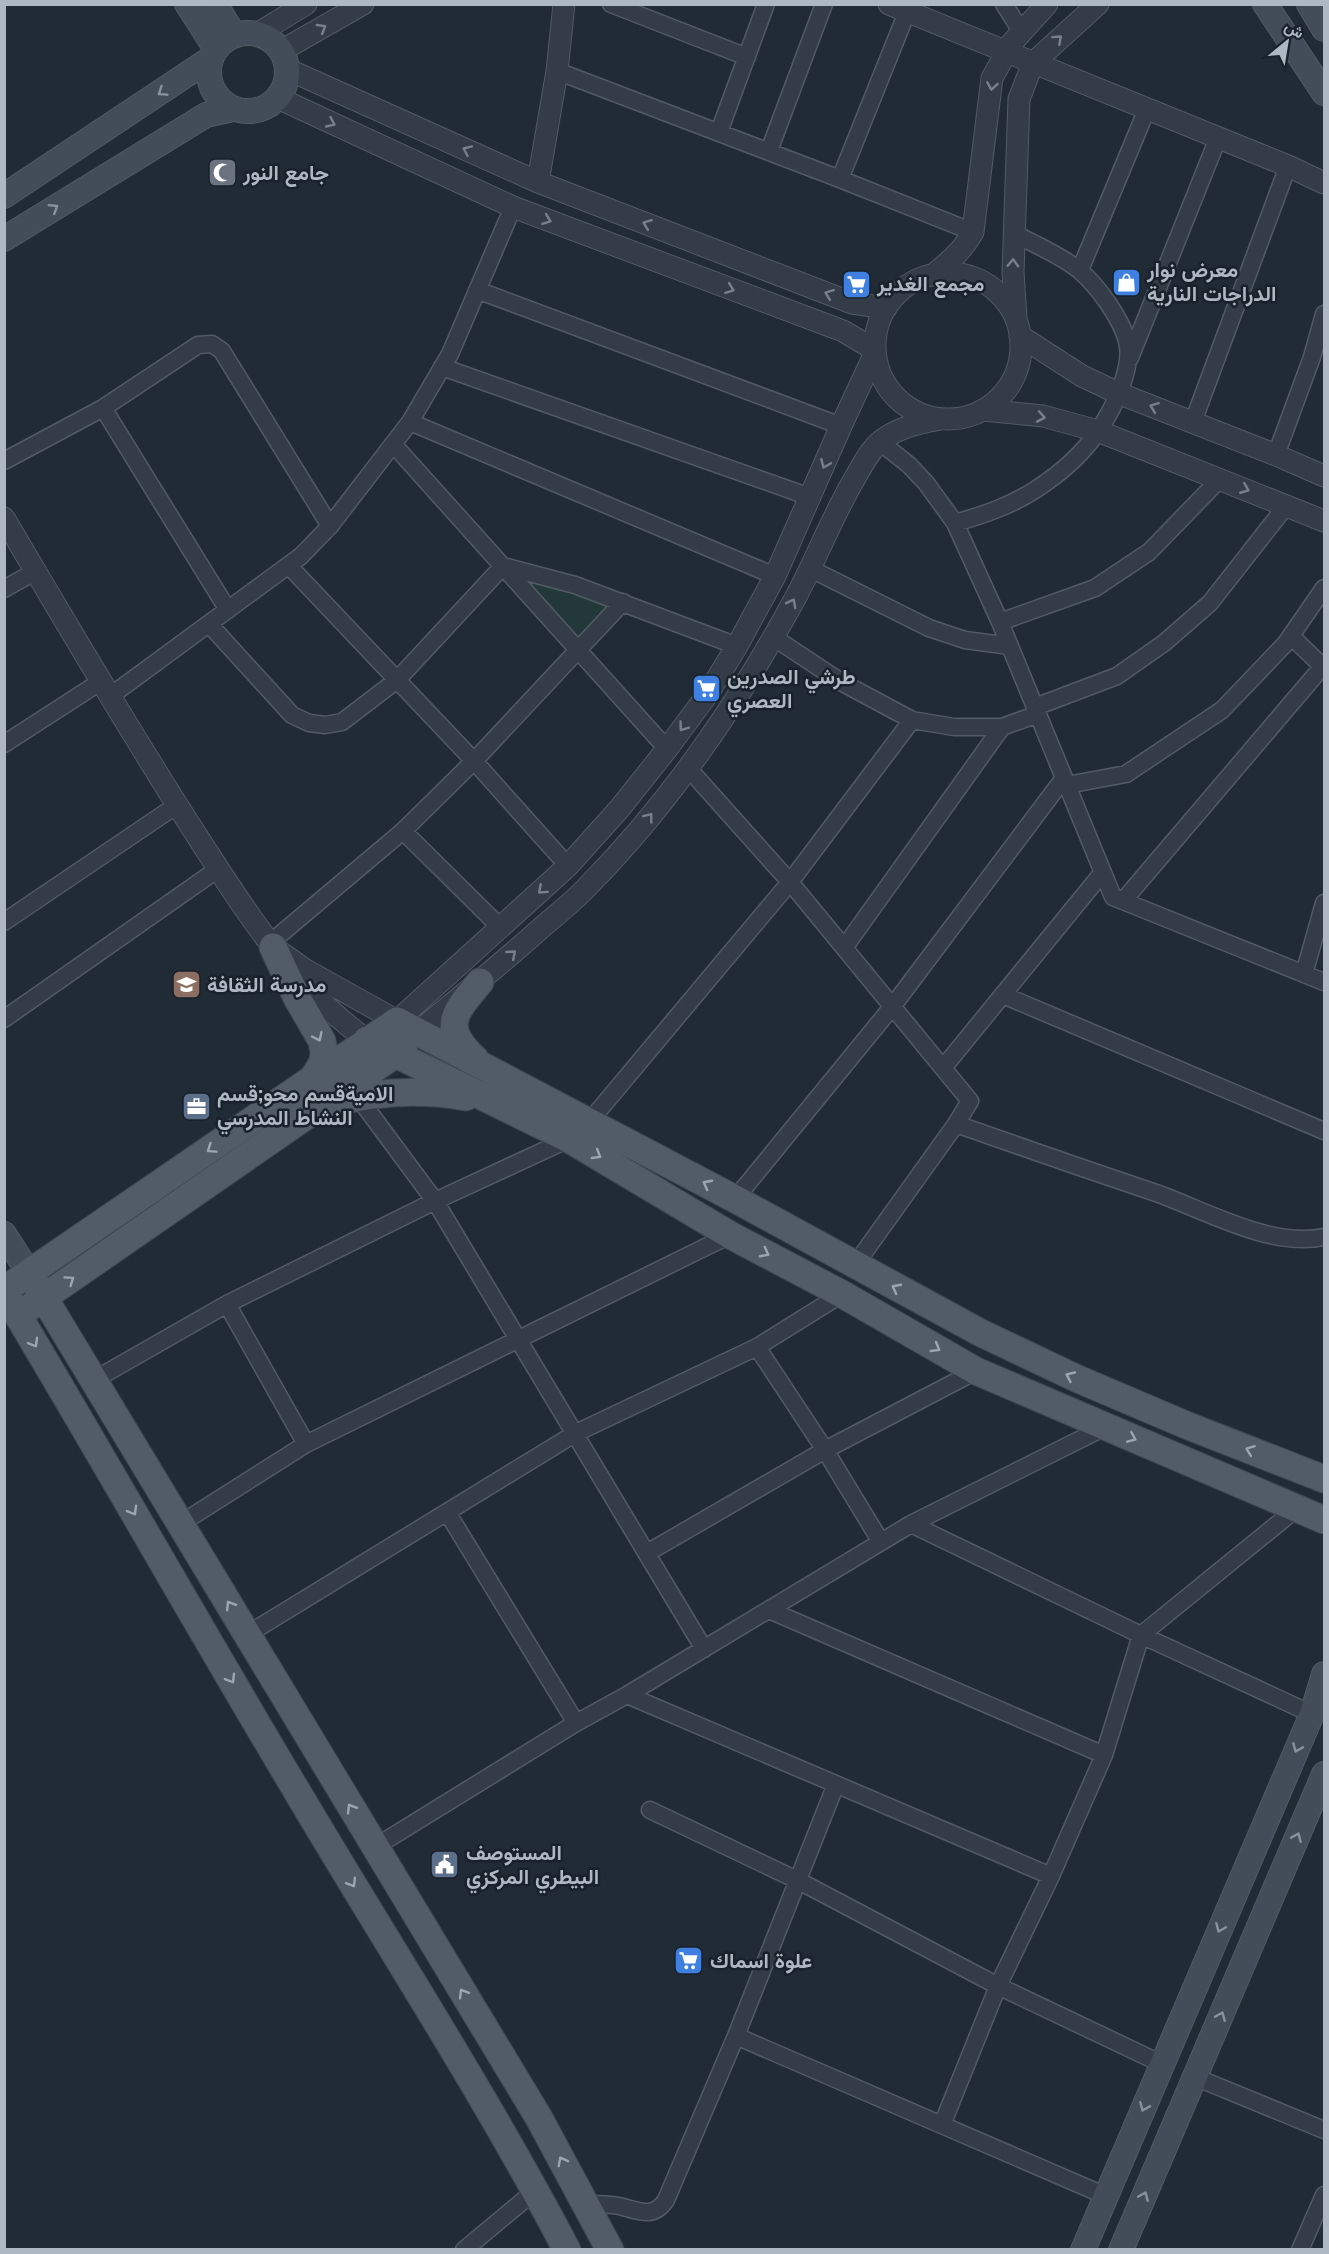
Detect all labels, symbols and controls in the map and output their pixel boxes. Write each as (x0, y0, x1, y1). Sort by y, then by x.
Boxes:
north arrow (1257, 12, 1317, 72)
text: ش (1281, 16, 1308, 42)
one-way arrow (316, 24, 326, 35)
one-way arrow (1051, 35, 1062, 46)
one-way arrow (986, 82, 998, 91)
one-way arrow (157, 84, 168, 95)
one-way arrow (324, 116, 335, 128)
one-way arrow (462, 145, 473, 157)
mosque icon: جامع النور (206, 157, 238, 189)
place label: جامع النور (242, 159, 329, 187)
one-way arrow (48, 203, 58, 215)
one-way arrow (541, 213, 552, 225)
one-way arrow (642, 219, 653, 231)
place label: معرض نوار الدراجات النارية (1146, 256, 1276, 307)
one-way arrow (1007, 258, 1020, 267)
shop icon: معرض نوار الدراجات النارية (1110, 266, 1142, 298)
supermarket icon: مجمع الغدير (840, 268, 872, 300)
place label: مجمع الغدير (876, 270, 984, 298)
one-way arrow (724, 281, 734, 294)
one-way arrow (824, 289, 835, 301)
one-way arrow (1149, 401, 1160, 414)
one-way arrow (1036, 410, 1046, 423)
one-way arrow (820, 457, 832, 468)
one-way arrow (1238, 482, 1249, 494)
one-way arrow (785, 598, 796, 609)
place label: طرشي الصدرين العصري (727, 663, 856, 718)
supermarket icon: طرشي الصدرين العصري (690, 673, 722, 705)
one-way arrow (679, 721, 690, 732)
one-way arrow (642, 813, 653, 824)
one-way arrow (538, 883, 549, 894)
one-way arrow (505, 950, 515, 961)
school or university icon: مدرسة الثقافة (170, 969, 202, 1001)
place label: مدرسة الثقافة (207, 971, 326, 998)
one-way arrow (311, 1030, 323, 1041)
place label: الاميةقسم محو;قسم النشاط المدرسي (217, 1080, 393, 1135)
office icon: الاميةقسم محو;قسم النشاط المدرسي (180, 1090, 212, 1122)
one-way arrow (206, 1142, 217, 1153)
one-way arrow (591, 1148, 601, 1160)
one-way arrow (702, 1180, 713, 1191)
one-way arrow (759, 1246, 769, 1257)
one-way arrow (63, 1276, 74, 1287)
one-way arrow (892, 1284, 903, 1295)
one-way arrow (27, 1337, 39, 1347)
one-way arrow (930, 1340, 940, 1352)
one-way arrow (1066, 1371, 1077, 1383)
one-way arrow (1125, 1431, 1136, 1443)
one-way arrow (1246, 1445, 1256, 1458)
one-way arrow (125, 1505, 137, 1515)
one-way arrow (226, 1601, 238, 1611)
one-way arrow (224, 1673, 236, 1683)
one-way arrow (1292, 1742, 1304, 1753)
one-way arrow (347, 1804, 359, 1814)
one-way arrow (1290, 1832, 1302, 1843)
place label: المستوصف البيطري المركزي (466, 1839, 599, 1894)
public building icon: المستوصف البيطري المركزي (429, 1849, 461, 1881)
one-way arrow (345, 1877, 357, 1887)
one-way arrow (1216, 1921, 1228, 1932)
supermarket icon: علوة اسماك (673, 1945, 705, 1977)
place label: علوة اسماك (710, 1947, 812, 1974)
one-way arrow (459, 1989, 471, 1999)
one-way arrow (1214, 2012, 1226, 2023)
one-way arrow (1139, 2101, 1151, 2112)
one-way arrow (558, 2157, 569, 2167)
one-way arrow (1137, 2191, 1149, 2202)

